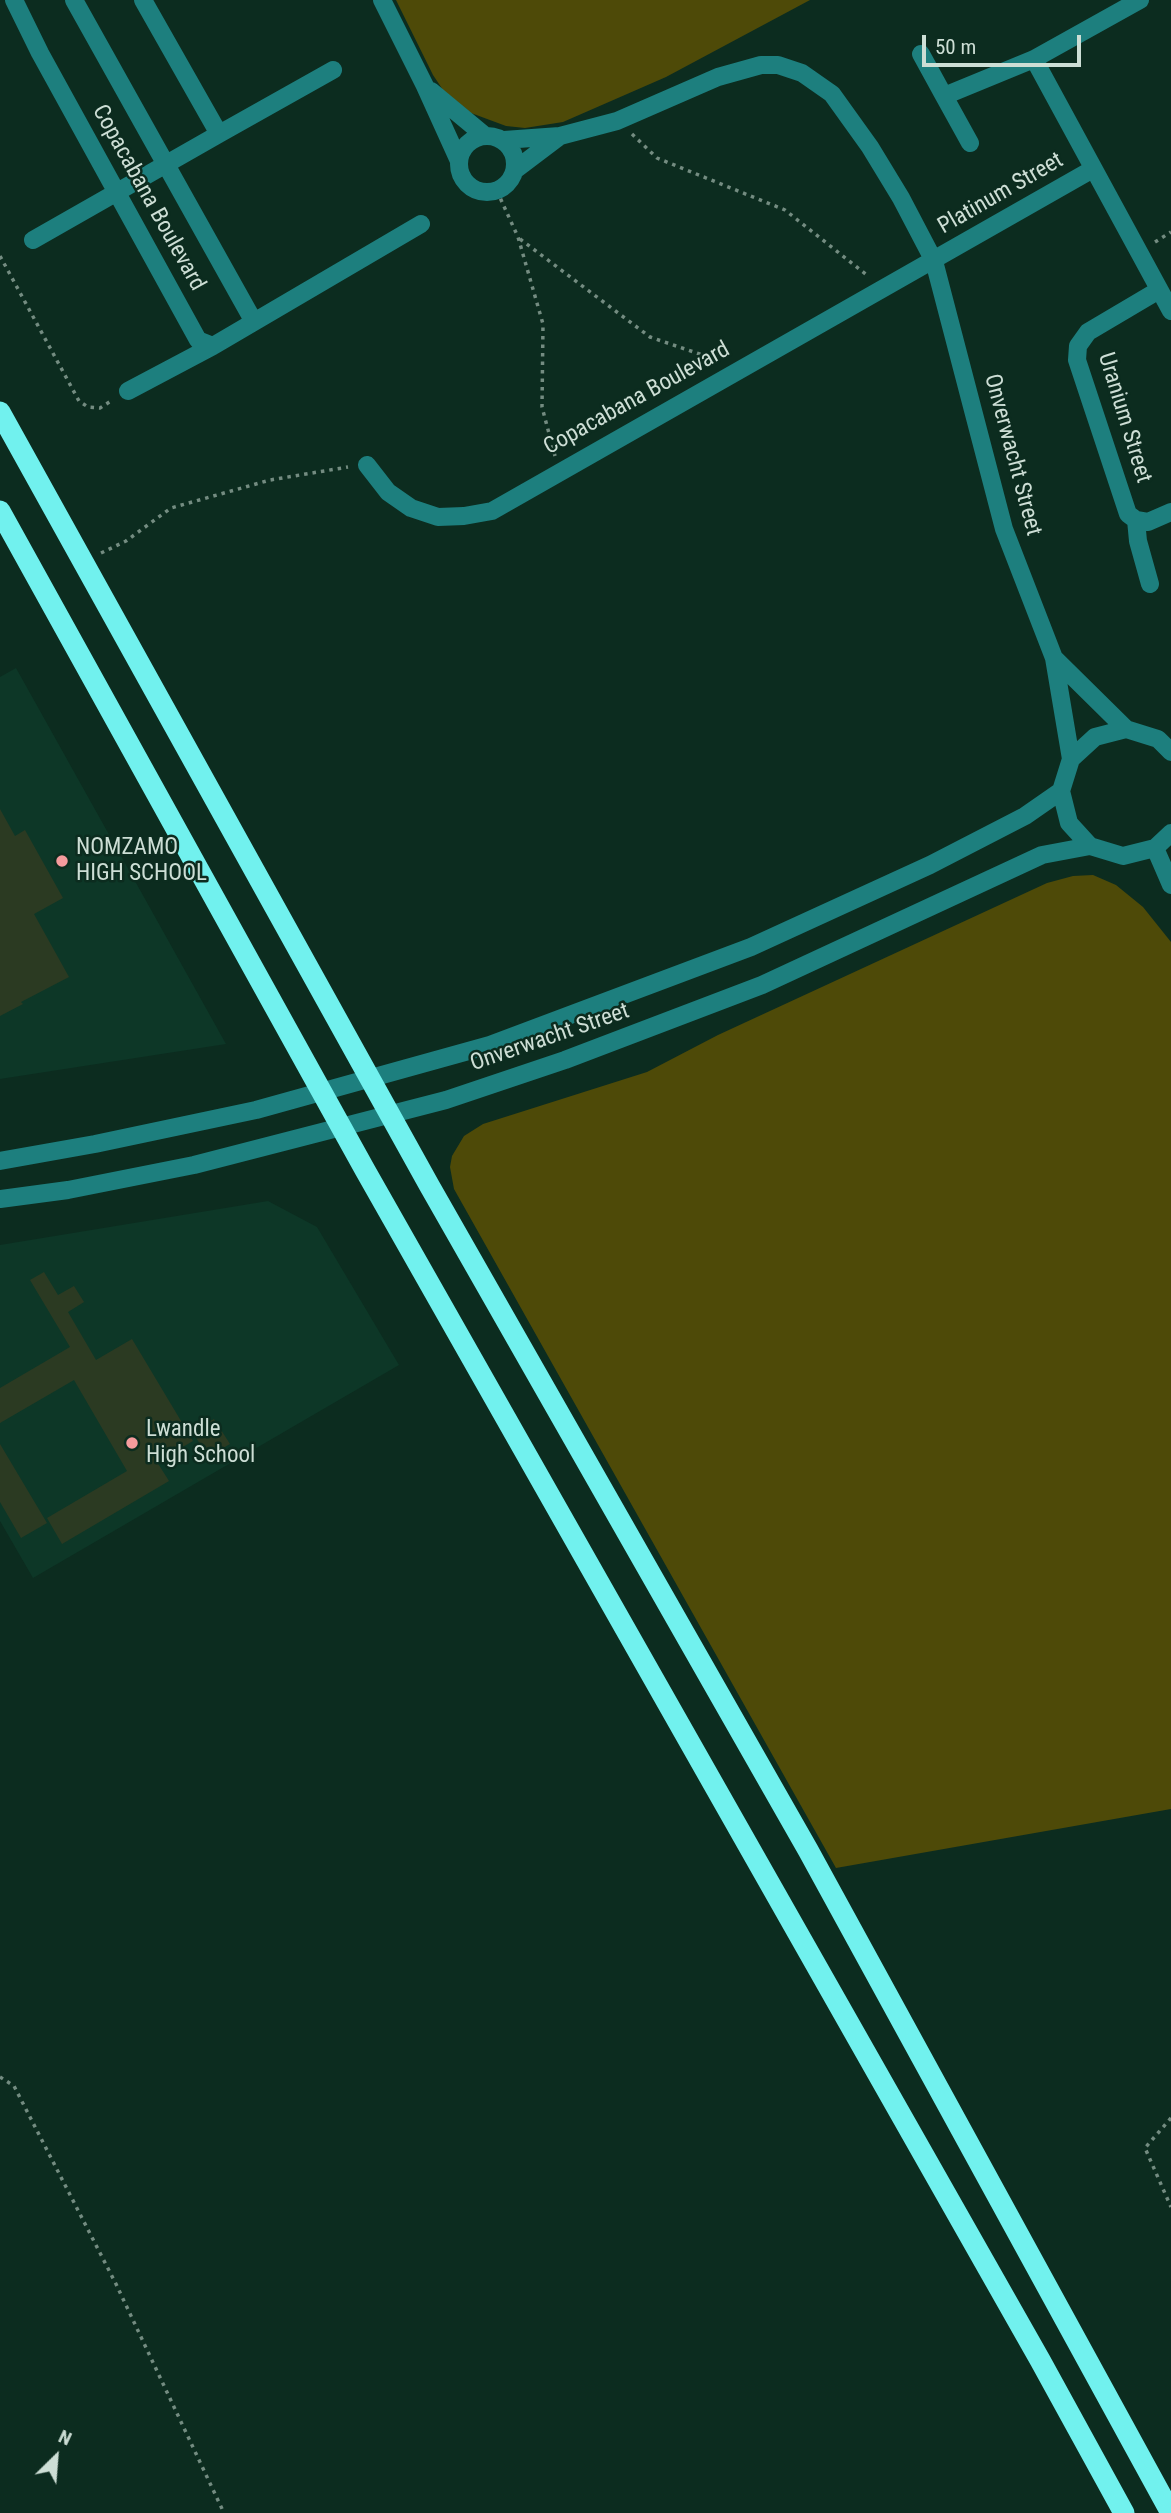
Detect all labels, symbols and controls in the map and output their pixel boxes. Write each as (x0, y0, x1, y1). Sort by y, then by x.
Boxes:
scale bar (926, 21, 1085, 65)
text: 50 m (935, 35, 976, 59)
street label: Copacabana Boulevard (85, 100, 211, 296)
street label: Platinum Street (934, 147, 1068, 241)
street label: Copacabana Boulevard (539, 336, 735, 462)
street label: Uranium Street (1091, 350, 1157, 486)
street label: Onverwacht Street (977, 371, 1047, 539)
place label: NOMZAMO HIGH SCHOOL (76, 834, 207, 888)
marker: NOMZAMO HIGH SCHOOL (54, 853, 70, 869)
street label: Onverwacht Street (467, 998, 633, 1078)
place label: Lwandle High School (146, 1416, 255, 1470)
marker: Lwandle High School (124, 1435, 140, 1451)
north arrow (21, 2422, 91, 2492)
text: N (55, 2425, 75, 2450)

